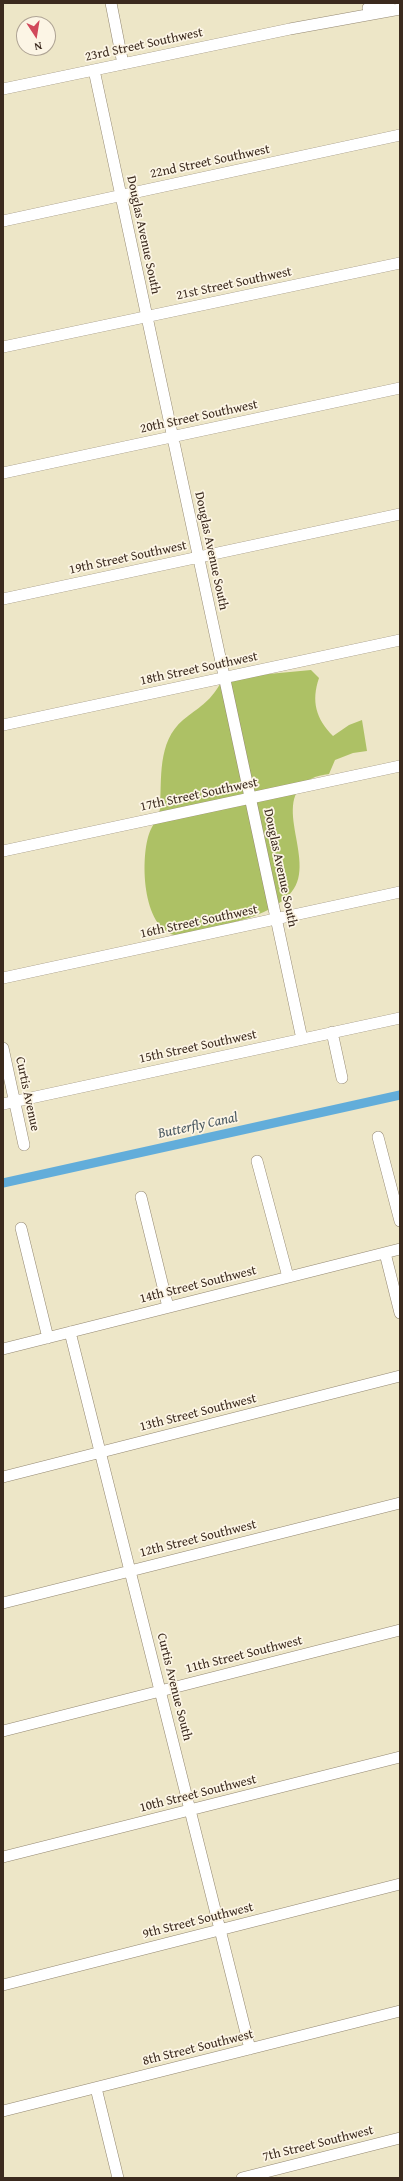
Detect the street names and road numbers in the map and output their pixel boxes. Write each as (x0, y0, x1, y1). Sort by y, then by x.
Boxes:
street label: 23rd Street Southwest (84, 25, 204, 65)
street label: 22nd Street Southwest (149, 142, 271, 182)
street label: Douglas Avenue South (123, 174, 163, 296)
street label: 21st Street Southwest (175, 264, 293, 304)
street label: 20th Street Southwest (139, 397, 259, 437)
street label: Douglas Avenue South (191, 490, 231, 612)
street label: 19th Street Southwest (68, 538, 188, 578)
street label: 18th Street Southwest (139, 649, 259, 689)
street label: 17th Street Southwest (139, 775, 259, 815)
street label: Douglas Avenue South (260, 807, 300, 929)
street label: 16th Street Southwest (139, 902, 259, 942)
street label: 15th Street Southwest (138, 1027, 258, 1067)
street label: Curtis Avenue (12, 1055, 42, 1133)
street label: 14th Street Southwest (138, 1263, 258, 1307)
street label: 13th Street Southwest (138, 1391, 258, 1435)
street label: 12th Street Southwest (138, 1517, 258, 1561)
street label: Curtis Avenue South (153, 1632, 195, 1742)
street label: 11th Street Southwest (184, 1633, 304, 1677)
street label: 10th Street Southwest (138, 1772, 258, 1816)
street label: 9th Street Southwest (141, 1900, 255, 1942)
street label: 8th Street Southwest (141, 2027, 255, 2069)
street label: 7th Street Southwest (261, 2123, 375, 2165)

